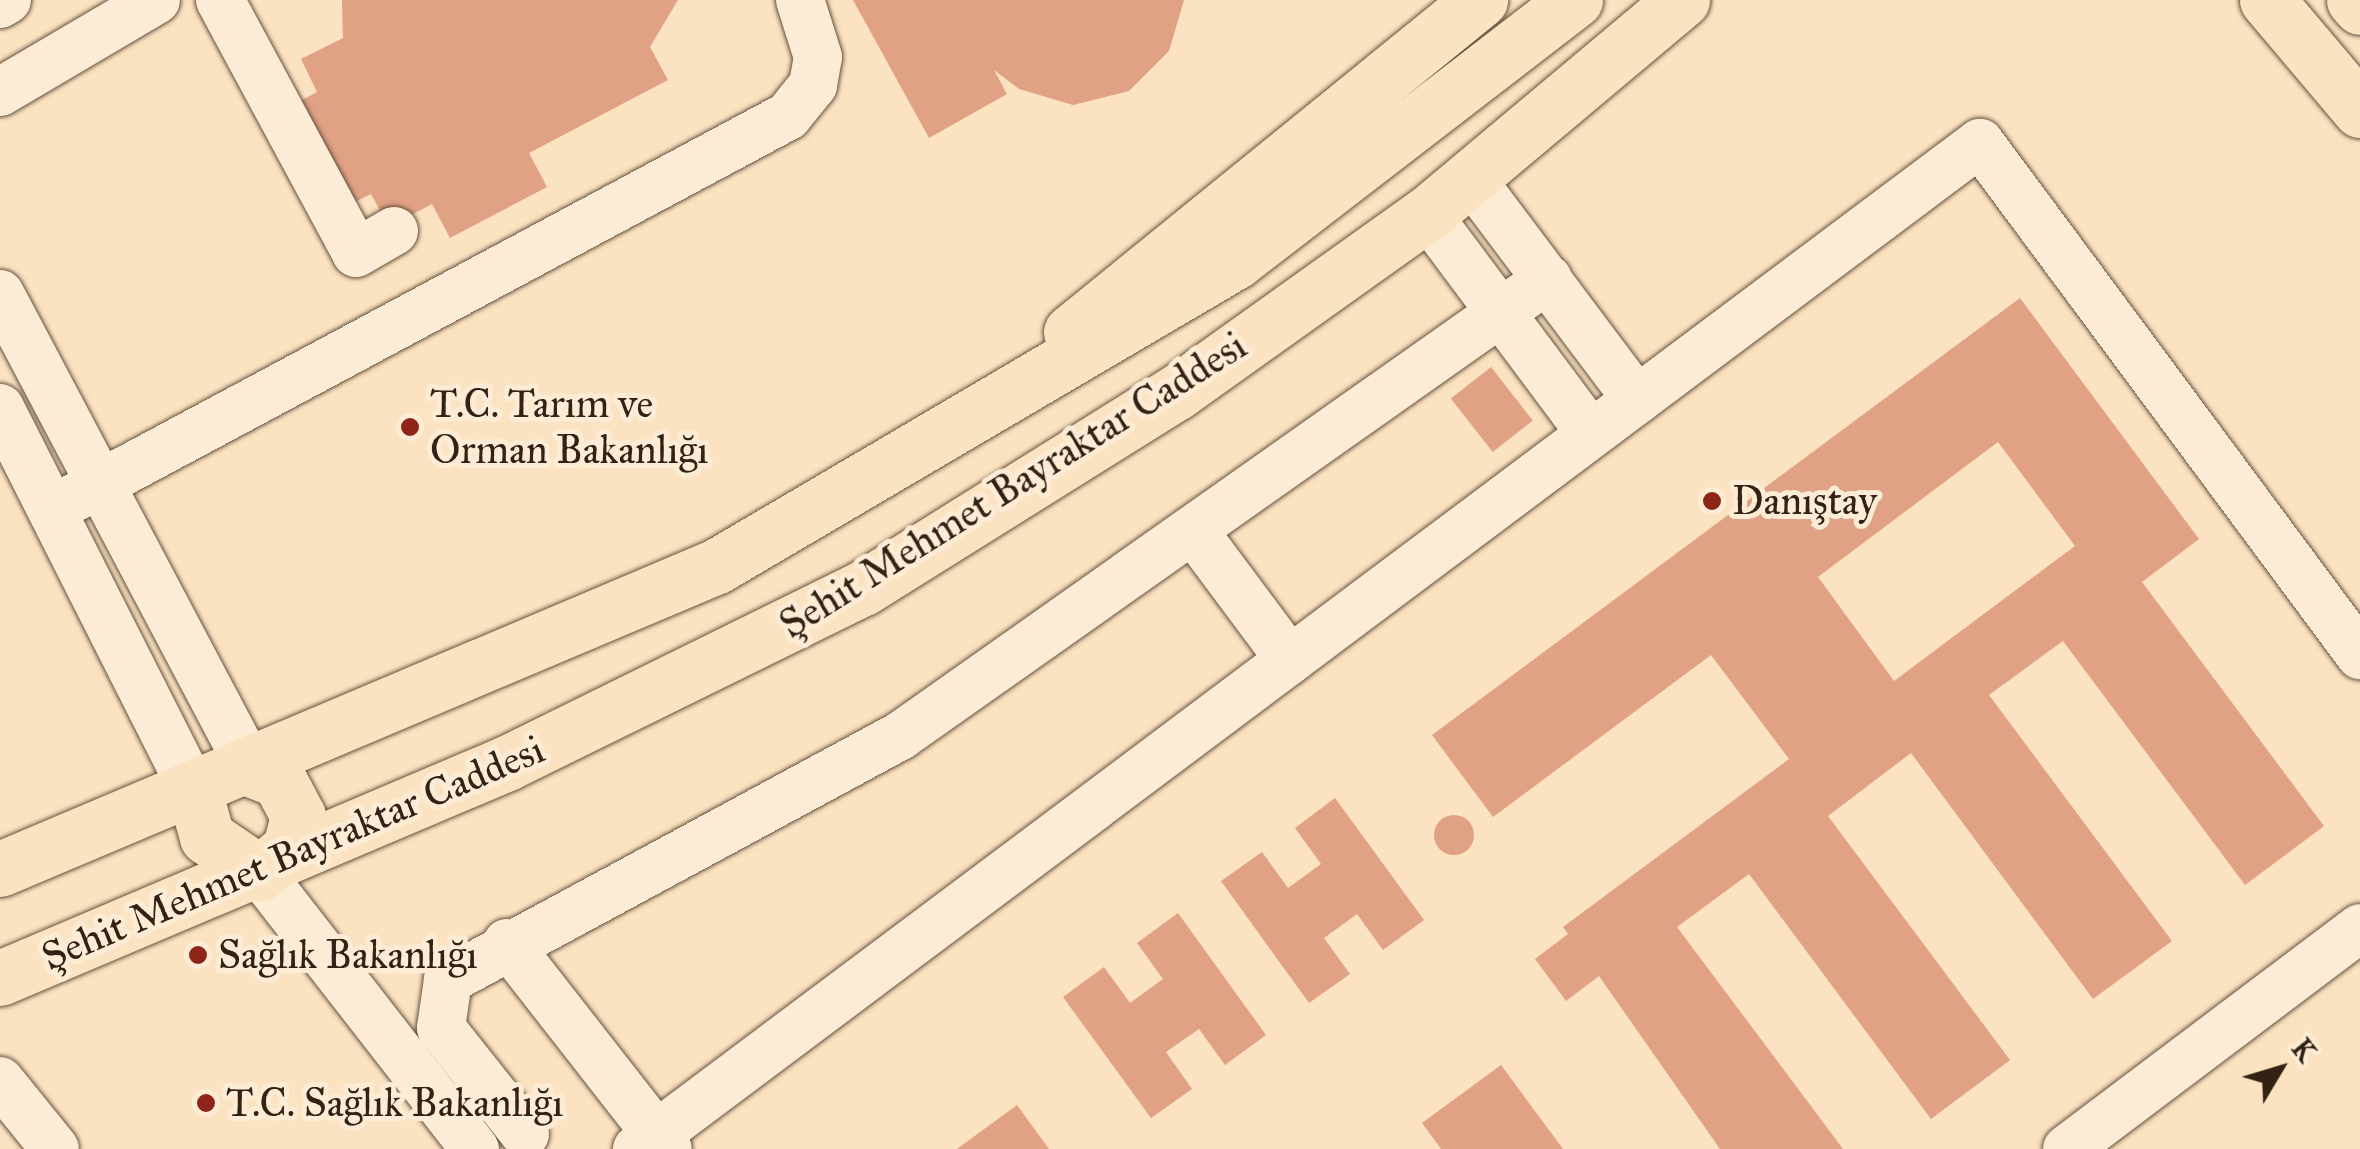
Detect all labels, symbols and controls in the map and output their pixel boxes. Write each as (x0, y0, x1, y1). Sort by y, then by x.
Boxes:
street label: Şehit Mehmet Bayraktar Caddesi (771, 321, 1255, 649)
place label: T.C. Tarım ve Orman Bakanlığı (430, 380, 708, 474)
marker: T.C. Tarım ve Orman Bakanlığı (399, 416, 421, 438)
place label: Danıştay (1732, 477, 1877, 525)
marker: Danıştay (1701, 490, 1723, 512)
street label: Şehit Mehmet Bayraktar Caddesi (35, 725, 551, 981)
place label: Sağlık Bakanlığı (218, 931, 477, 979)
marker: Sağlık Bakanlığı (187, 944, 209, 966)
north arrow (2230, 1019, 2330, 1119)
text: K (2284, 1032, 2324, 1069)
place label: T.C. Sağlık Bakanlığı (226, 1079, 563, 1127)
marker: T.C. Sağlık Bakanlığı (195, 1092, 217, 1114)

